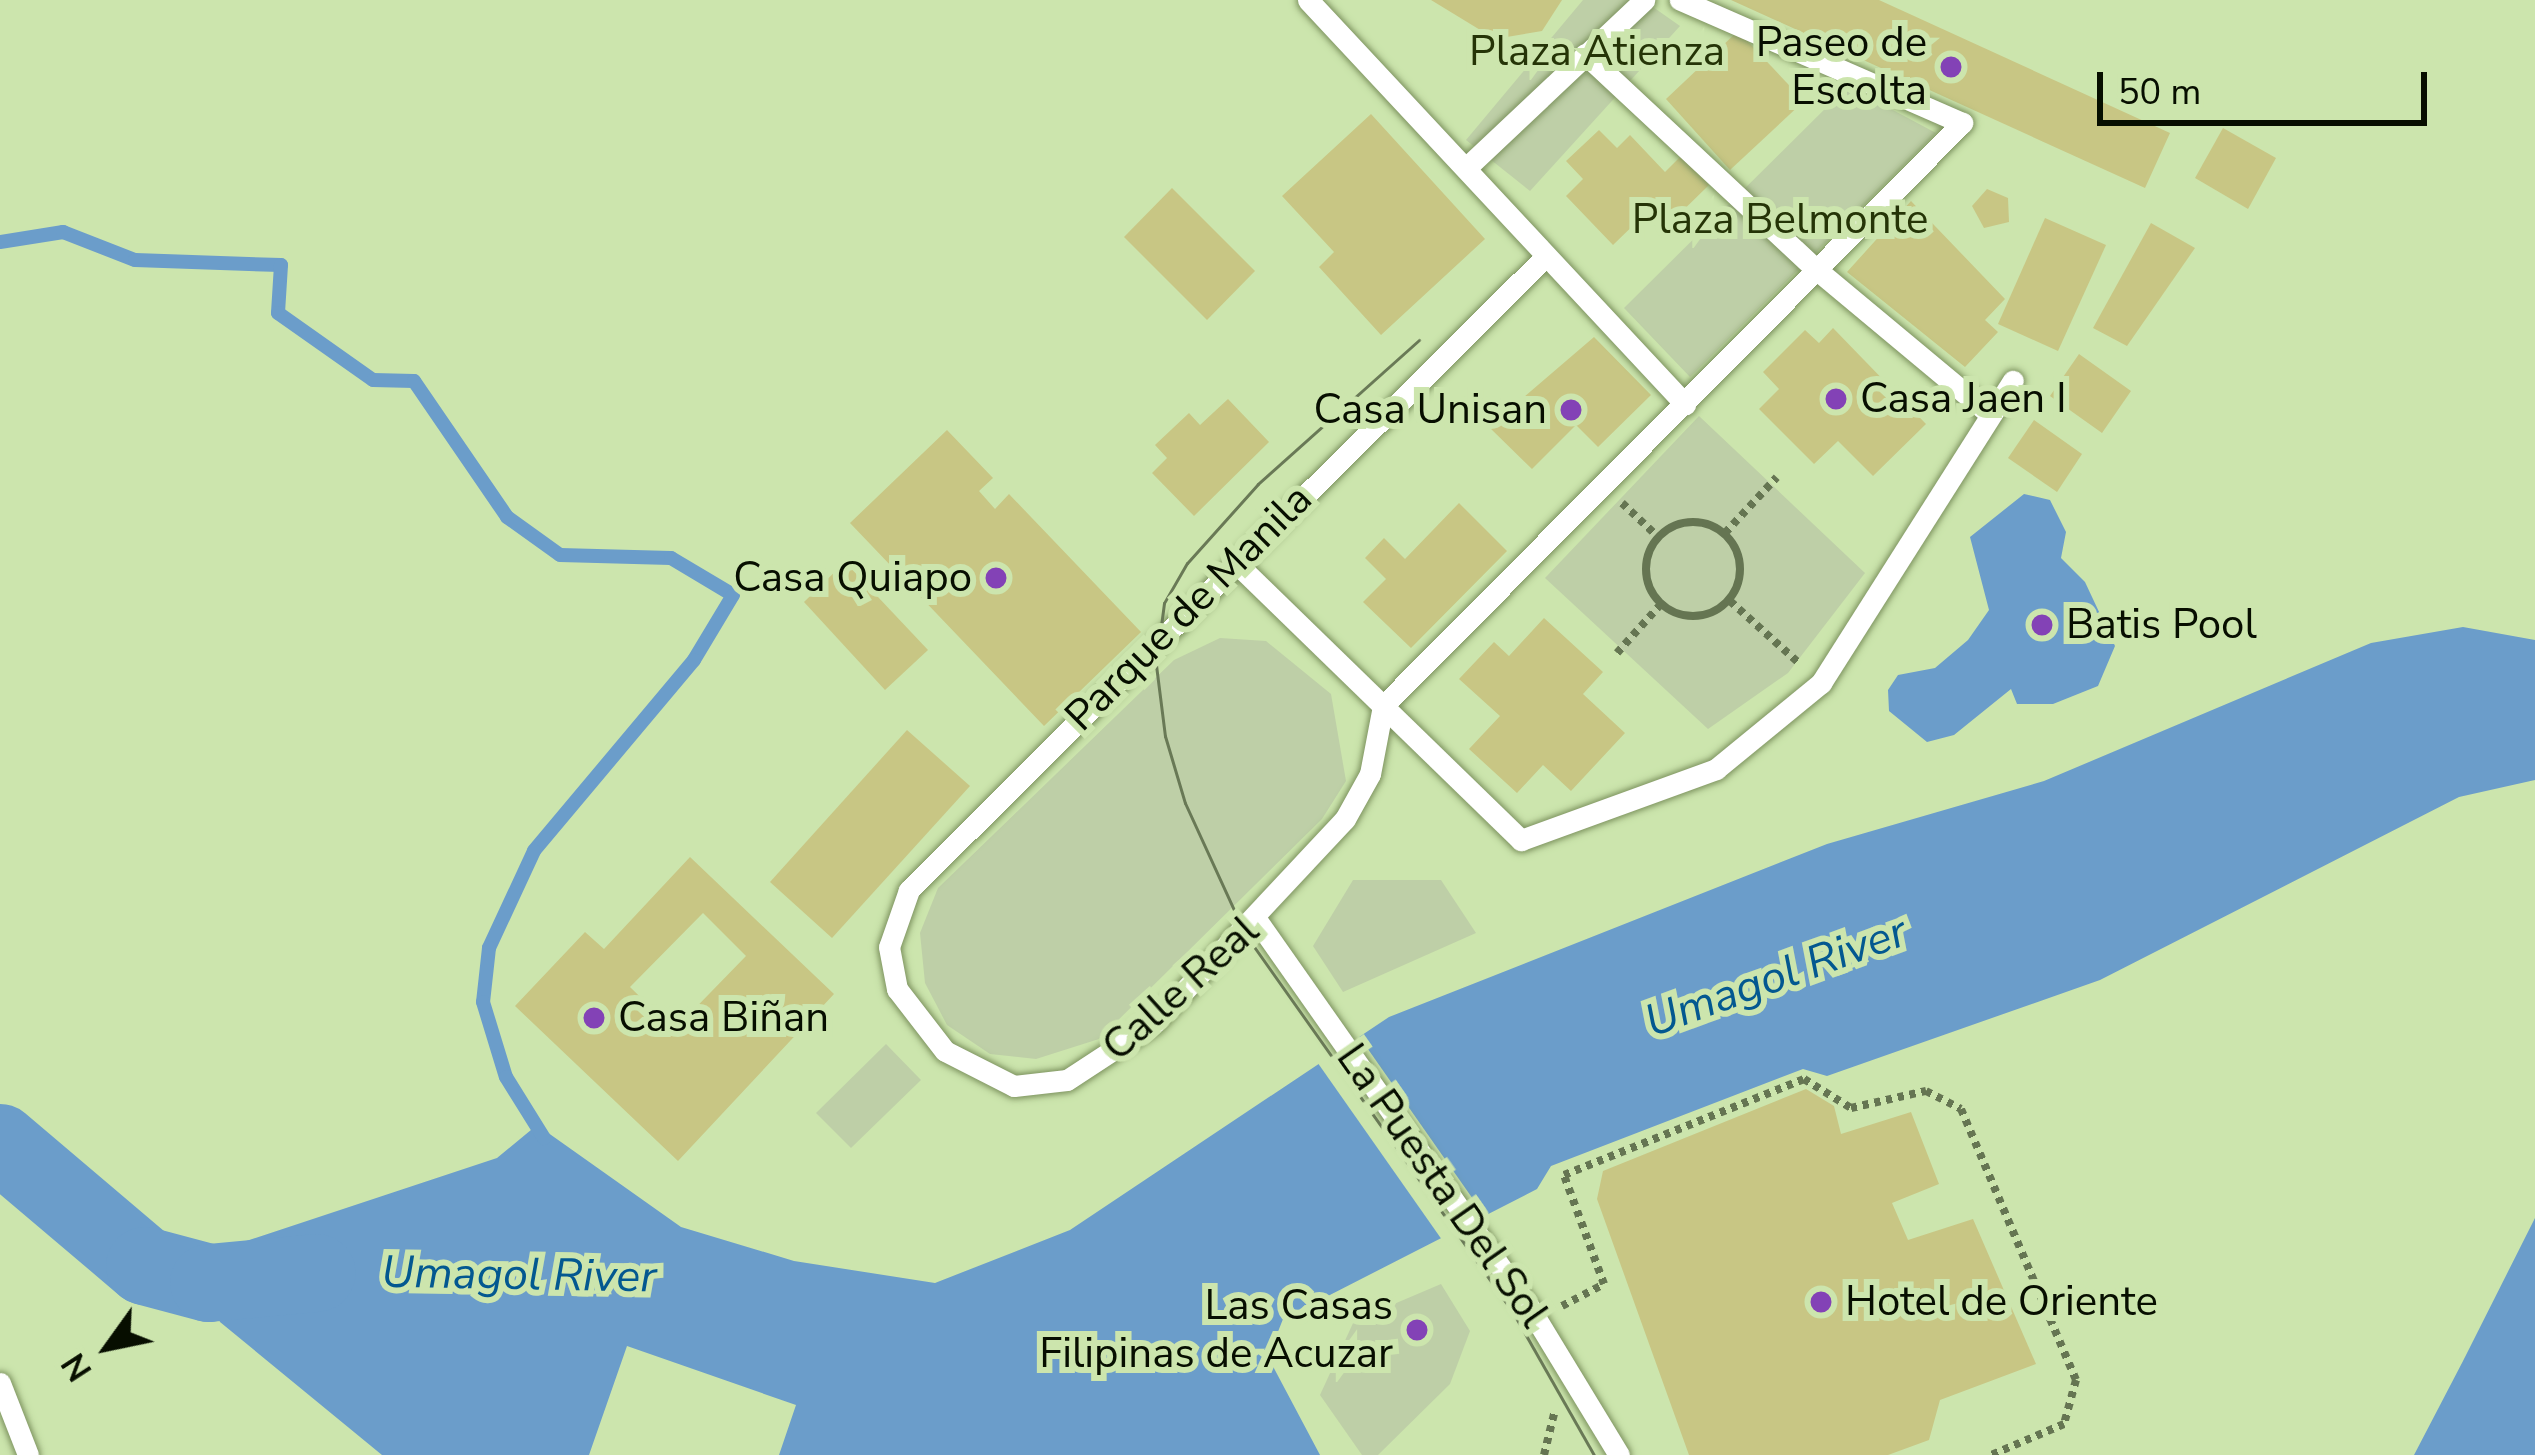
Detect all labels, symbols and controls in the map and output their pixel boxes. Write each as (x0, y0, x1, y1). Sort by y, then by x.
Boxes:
place label: Paseo de Escolta (1756, 18, 1927, 116)
park label: Plaza Atienza (1469, 27, 1725, 77)
scale bar (2103, 48, 2433, 122)
marker: Paseo de Escolta (1938, 54, 1964, 80)
text: 50 m (2118, 68, 2201, 117)
park label: Plaza Belmonte (1632, 195, 1928, 245)
place label: Casa Jaen I (1860, 374, 2067, 424)
place label: Casa Unisan (1313, 385, 1547, 435)
marker: Casa Jaen I (1823, 386, 1849, 412)
marker: Casa Unisan (1558, 397, 1584, 423)
street label: Parque de Manila (1055, 474, 1323, 742)
place label: Casa Quiapo (733, 553, 972, 603)
marker: Casa Quiapo (983, 565, 1009, 591)
place label: Batis Pool (2066, 600, 2257, 650)
marker: Batis Pool (2029, 612, 2055, 638)
water label: Umagol River (1638, 905, 1914, 1049)
street label: Calle Real (1093, 906, 1269, 1072)
place label: Casa Biñan (618, 993, 829, 1043)
marker: Casa Biñan (581, 1005, 607, 1031)
street label: La Puesta Del Sol (1326, 1035, 1558, 1337)
water label: Umagol River (381, 1246, 657, 1304)
place label: Hotel de Oriente (1845, 1277, 2158, 1327)
place label: Las Casas Filipinas de Acuzar (1039, 1281, 1393, 1380)
north arrow (48, 1287, 168, 1407)
marker: Hotel de Oriente (1808, 1289, 1834, 1315)
marker: Las Casas Filipinas de Acuzar (1404, 1317, 1430, 1343)
text: N (52, 1344, 103, 1389)

